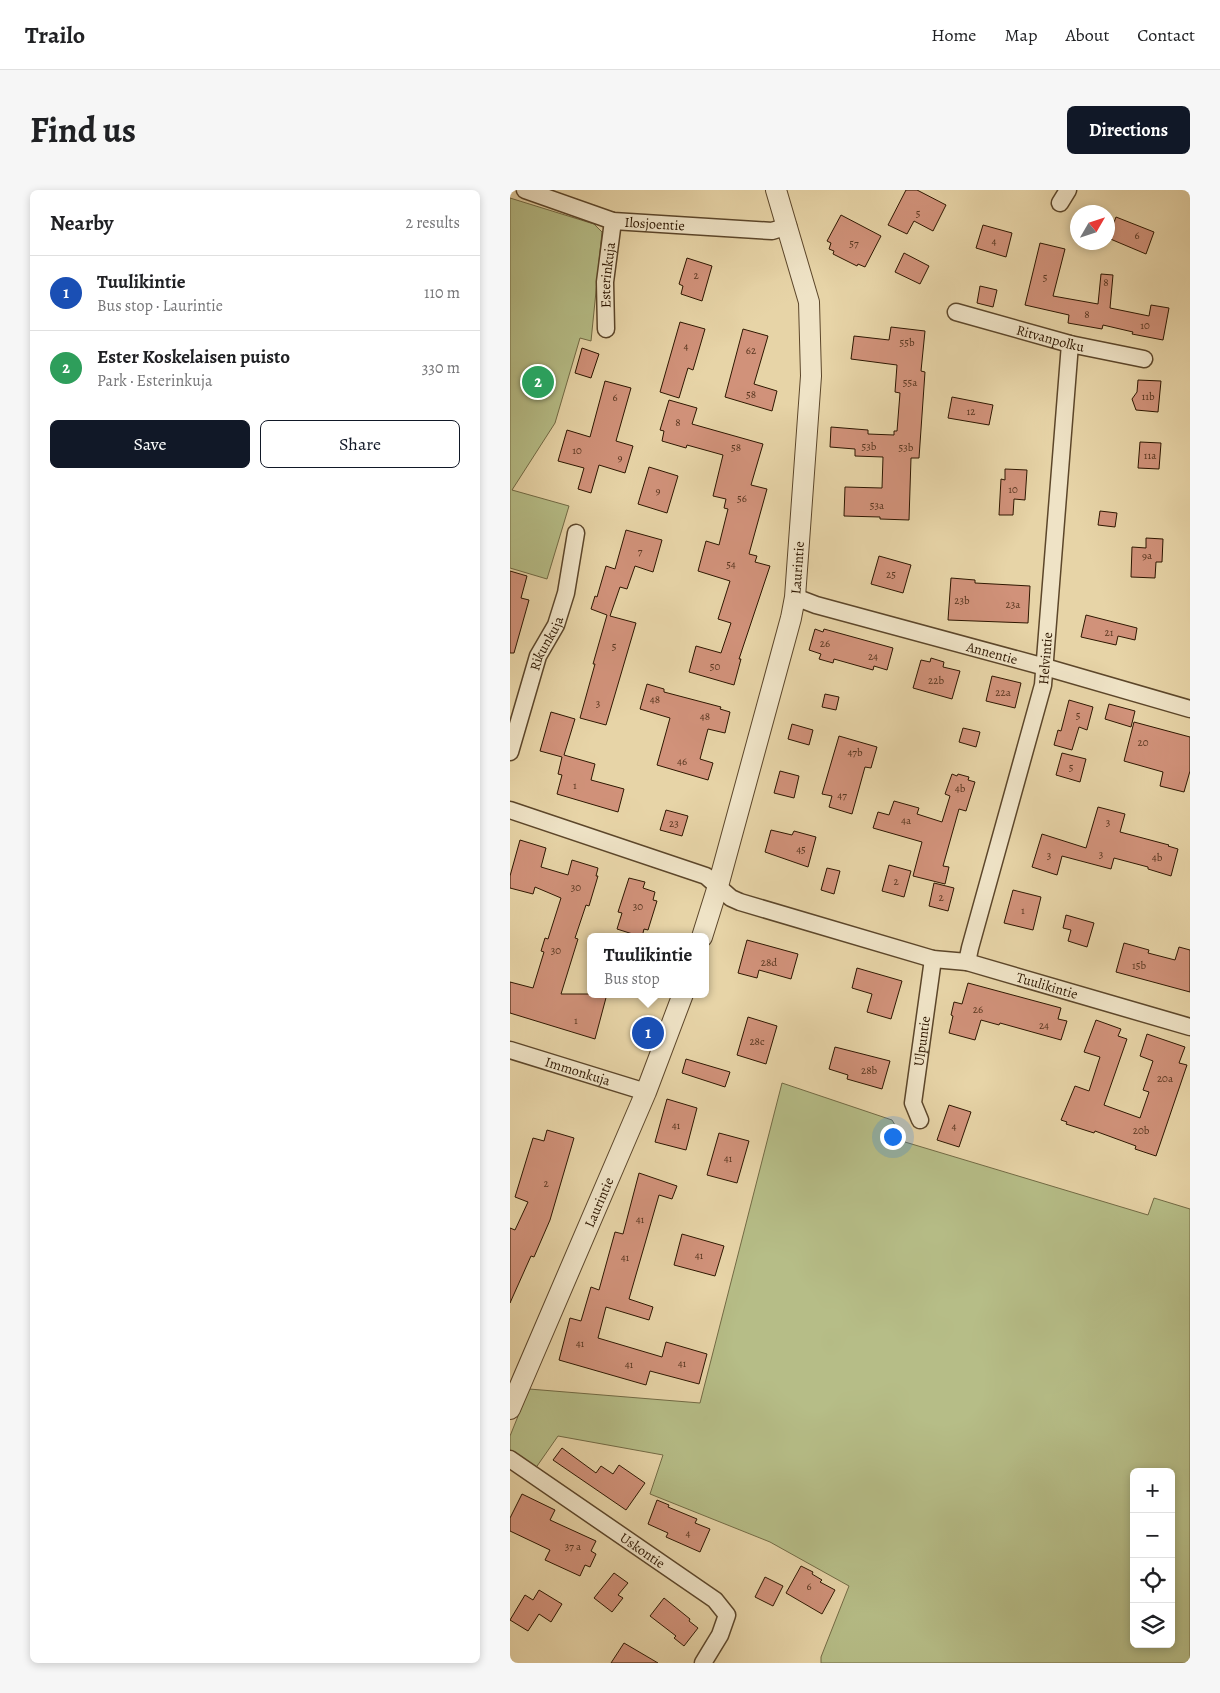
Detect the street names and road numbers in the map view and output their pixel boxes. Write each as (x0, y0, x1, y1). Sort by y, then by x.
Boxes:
street label: Ilosjoentie (624, 212, 685, 235)
street label: Esterinkuja (595, 240, 620, 308)
street label: Ritvanpolku (1014, 320, 1086, 356)
street label: Laurintie (786, 541, 809, 595)
street label: Rikunkuja (525, 613, 568, 673)
street label: Helvintie (1034, 631, 1057, 685)
street label: Annentie (964, 636, 1020, 669)
street label: Tuulikintie (1014, 967, 1080, 1003)
street label: Ulpuntie (909, 1015, 934, 1067)
street label: Immonkuja (543, 1052, 613, 1090)
street label: Laurintie (580, 1174, 618, 1230)
street label: Uskontie (616, 1528, 669, 1573)

